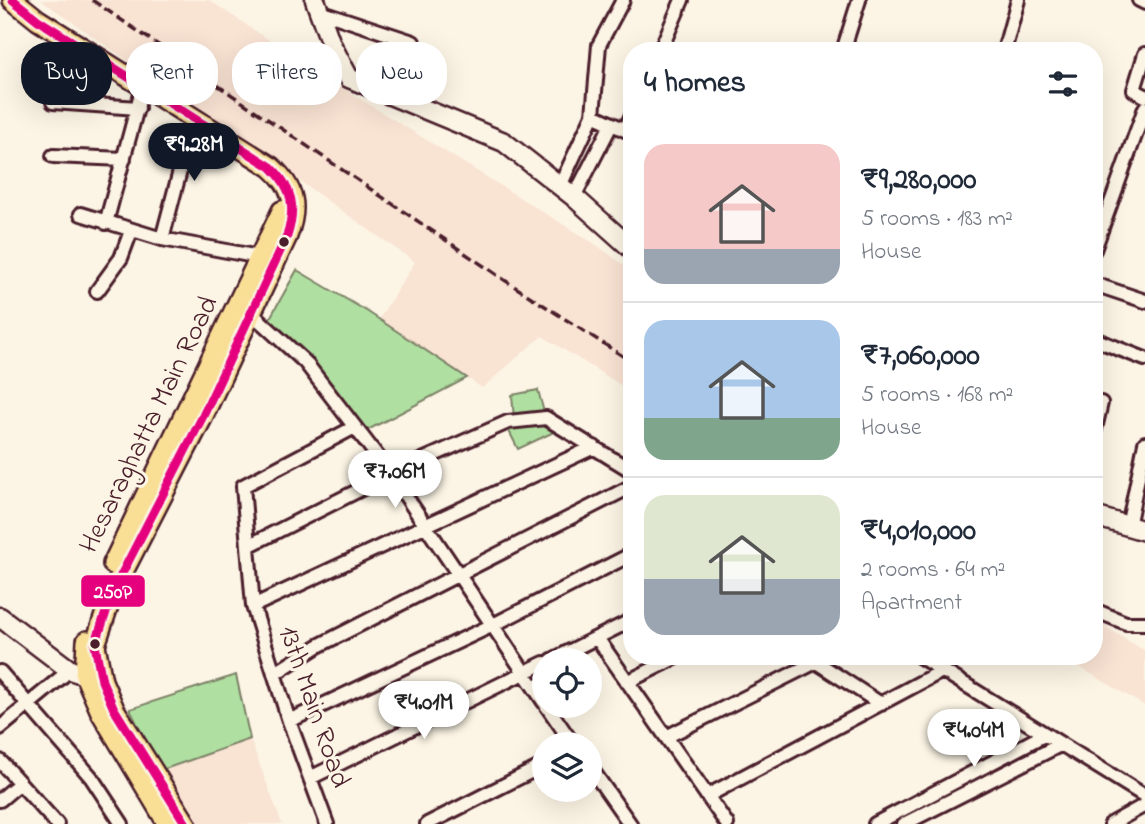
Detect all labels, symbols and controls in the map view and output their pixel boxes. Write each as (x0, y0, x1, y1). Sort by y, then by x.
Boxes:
chip: Buy (21, 42, 112, 105)
chip: Rent (126, 42, 218, 105)
chip: Filters (232, 42, 342, 105)
chip: New (356, 42, 447, 105)
text: 4 homes (644, 62, 746, 106)
icon: filters (1044, 65, 1082, 103)
pin: ₹9.28M (137, 124, 251, 183)
text: ₹9.28M (164, 129, 224, 162)
text: ₹9,280,000 (861, 159, 976, 203)
icon: home (700, 172, 784, 256)
text: 5 rooms · 183 m² (861, 203, 1013, 236)
unlabelled marker (277, 235, 291, 249)
text: House (861, 236, 921, 269)
street label: Hesaraghatta Main Road (70, 289, 230, 561)
text: ₹7,060,000 (861, 335, 980, 379)
icon: home (700, 348, 784, 432)
text: 5 rooms · 168 m² (861, 379, 1013, 412)
text: House (861, 412, 921, 445)
pin: ₹7.06M (338, 450, 452, 510)
text: ₹7.06M (364, 456, 426, 489)
text: ₹4,010,000 (861, 510, 976, 554)
icon: home (700, 523, 784, 607)
text: 2 rooms · 64 m² (861, 554, 1005, 587)
line badge: 250P (80, 574, 146, 608)
text: 250P (93, 580, 132, 607)
text: Apartment (861, 587, 962, 620)
street label: 13th Main Road (266, 620, 360, 794)
unlabelled marker (88, 637, 102, 651)
map controls (532, 648, 602, 802)
button: locate (532, 648, 602, 718)
pin: ₹4.01M (367, 682, 481, 741)
text: ₹4.01M (394, 687, 454, 720)
pin: ₹4.04M (917, 710, 1031, 769)
text: ₹4.04M (943, 715, 1005, 748)
button: layers (532, 732, 602, 802)

